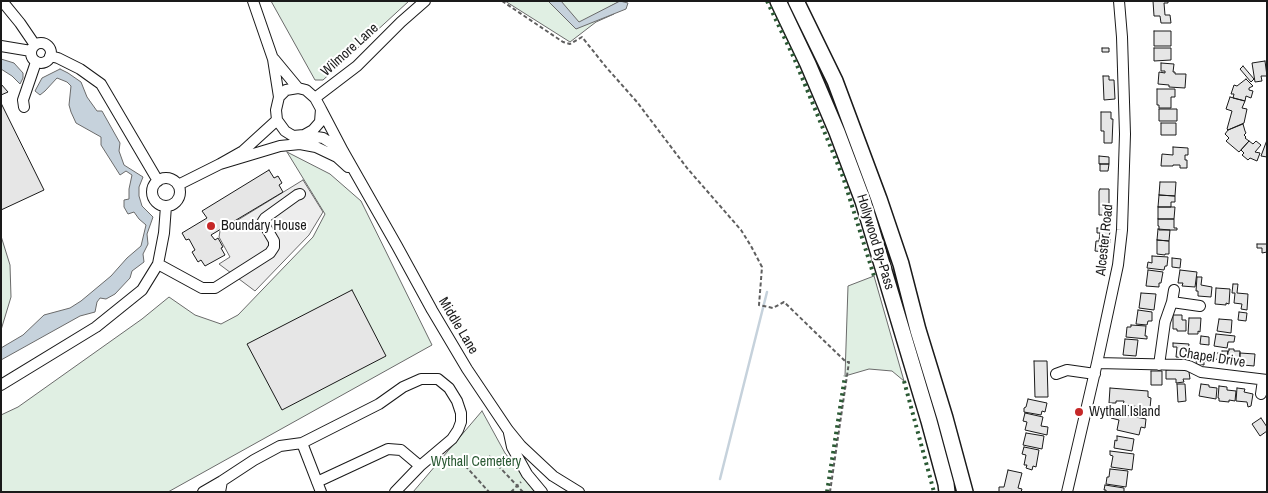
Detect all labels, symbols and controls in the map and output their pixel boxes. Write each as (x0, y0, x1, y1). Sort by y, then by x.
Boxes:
street label: Wilmore Lane (318, 20, 382, 80)
street label: Hollywood By-Pass (853, 192, 897, 292)
street label: Alcester Road (1093, 203, 1117, 277)
place label: Boundary House (221, 218, 307, 234)
marker: Boundary House (205, 220, 217, 232)
street label: Middle Lane (435, 295, 481, 357)
street label: Chapel Drive (1178, 344, 1246, 372)
place label: Wythall Island (1089, 404, 1160, 420)
marker: Wythall Island (1073, 406, 1085, 418)
park label: Wythall Cemetery (431, 454, 521, 470)

